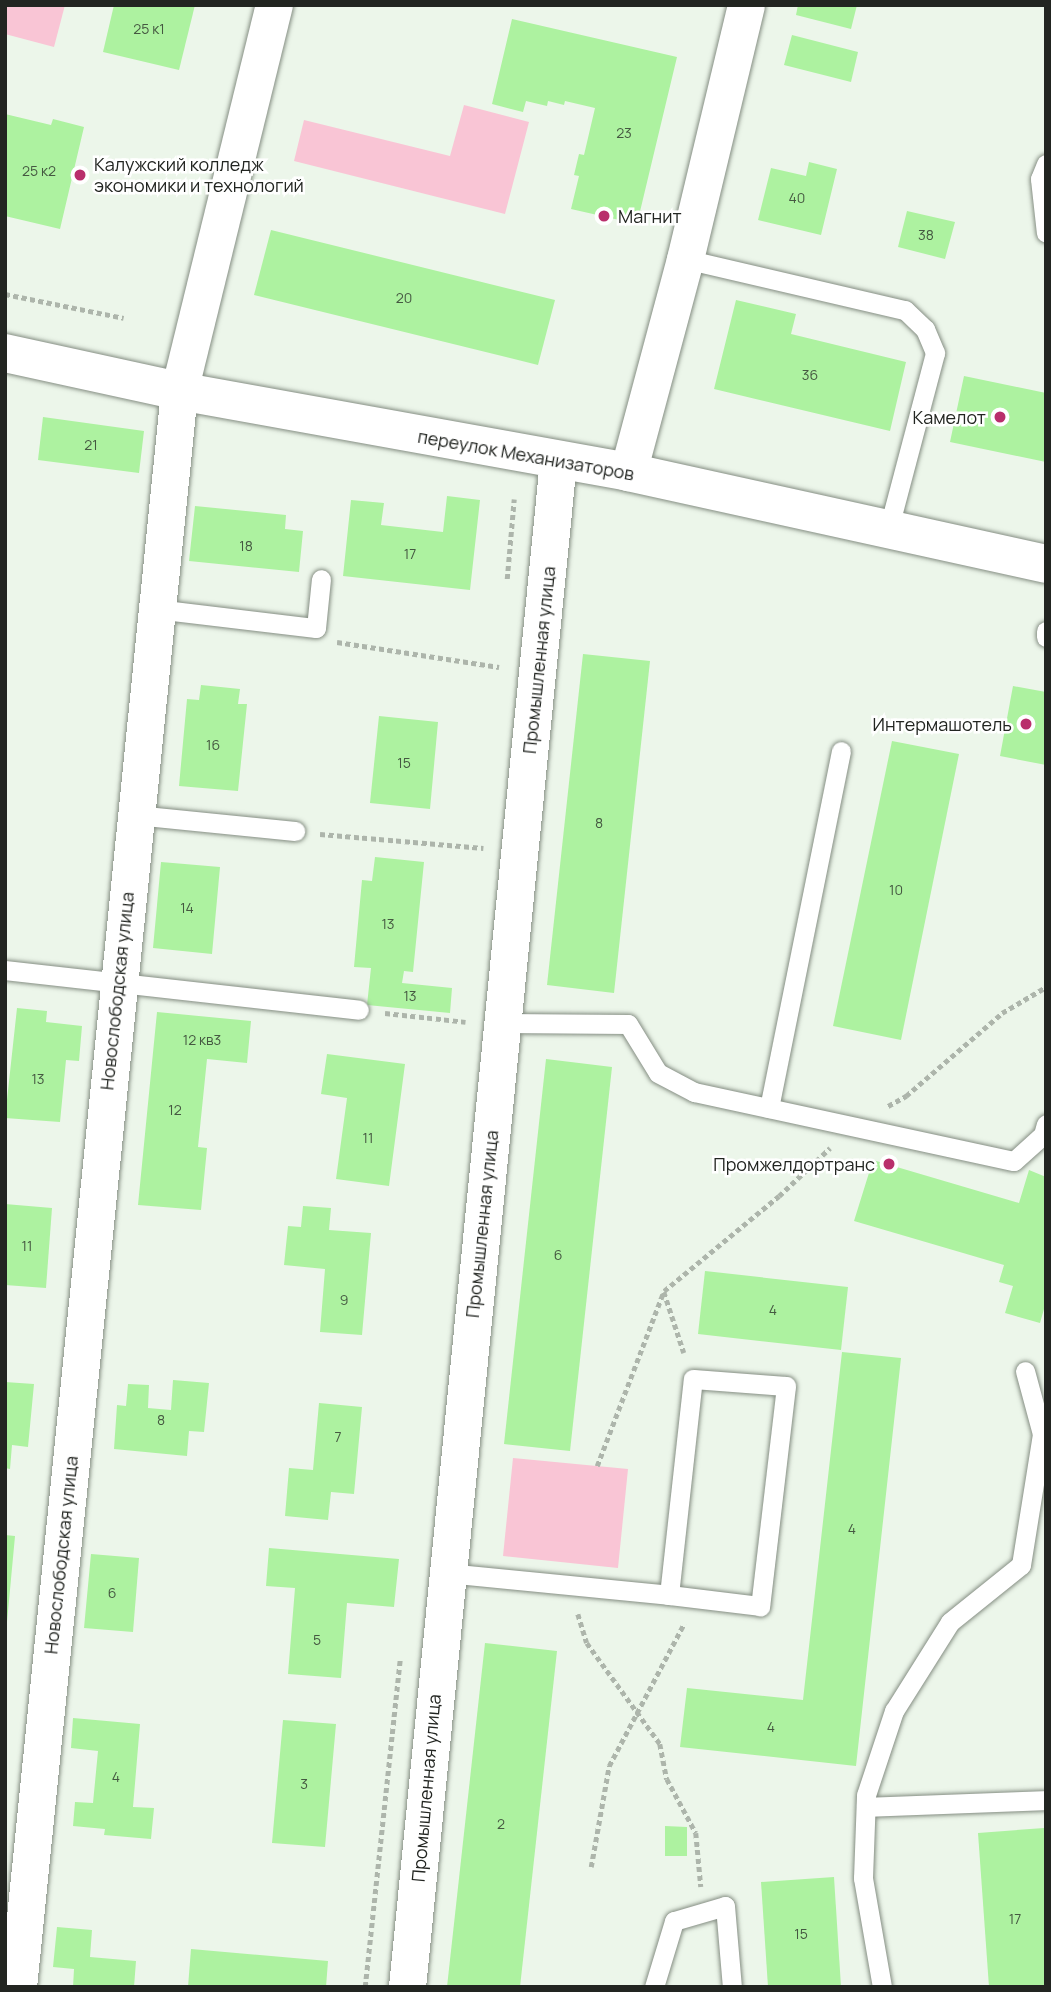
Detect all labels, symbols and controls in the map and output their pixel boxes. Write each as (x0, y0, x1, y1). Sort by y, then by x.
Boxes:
house number: 25 к1 (133, 21, 165, 37)
house number: 23 (616, 125, 632, 141)
place label: Калужский колледж экономики и технологий (94, 154, 304, 196)
house number: 25 к2 (22, 163, 56, 179)
marker: Калужский колледж экономики и технологий (72, 167, 88, 183)
house number: 40 (789, 190, 805, 206)
place label: Магнит (618, 205, 681, 227)
marker: Магнит (596, 208, 612, 224)
house number: 38 (918, 227, 934, 243)
house number: 20 (396, 290, 412, 306)
house number: 36 (802, 367, 818, 383)
place label: Камелот (912, 406, 986, 428)
marker: Камелот (992, 409, 1008, 425)
street label: переулок Механизаторов (416, 425, 636, 485)
house number: 21 (84, 437, 98, 453)
house number: 18 (239, 538, 253, 554)
house number: 17 (404, 546, 416, 562)
street label: Промышленная улица (518, 565, 560, 755)
place label: Интермашотель (873, 713, 1012, 735)
marker: Интермашотель (1018, 716, 1034, 732)
house number: 16 (206, 737, 220, 753)
house number: 15 (397, 755, 411, 771)
house number: 8 (595, 815, 603, 831)
house number: 10 (889, 882, 903, 898)
street label: Новослободская улица (96, 891, 138, 1091)
house number: 14 (180, 900, 194, 916)
house number: 13 (381, 916, 395, 932)
house number: 13 (403, 988, 417, 1004)
house number: 12 кв3 (183, 1032, 221, 1048)
house number: 13 (31, 1071, 45, 1087)
house number: 12 (168, 1102, 182, 1118)
street label: Промышленная улица (461, 1129, 503, 1319)
house number: 11 (363, 1130, 373, 1146)
place label: Промжелдортранс (713, 1153, 875, 1175)
marker: Промжелдортранс (881, 1156, 897, 1172)
house number: 11 (22, 1238, 32, 1254)
house number: 6 (554, 1247, 562, 1263)
house number: 9 (340, 1292, 348, 1308)
house number: 4 (769, 1302, 777, 1318)
house number: 8 (157, 1412, 165, 1428)
house number: 7 (334, 1429, 342, 1445)
street label: Новослободская улица (40, 1455, 82, 1655)
house number: 4 (848, 1521, 856, 1537)
house number: 6 (108, 1585, 116, 1601)
house number: 5 (313, 1632, 321, 1648)
street label: Промышленная улица (407, 1693, 445, 1883)
house number: 4 (767, 1719, 775, 1735)
house number: 4 (112, 1769, 120, 1785)
house number: 3 (300, 1776, 308, 1792)
house number: 2 (497, 1816, 505, 1832)
house number: 17 (1009, 1911, 1021, 1927)
house number: 15 (794, 1926, 808, 1942)

